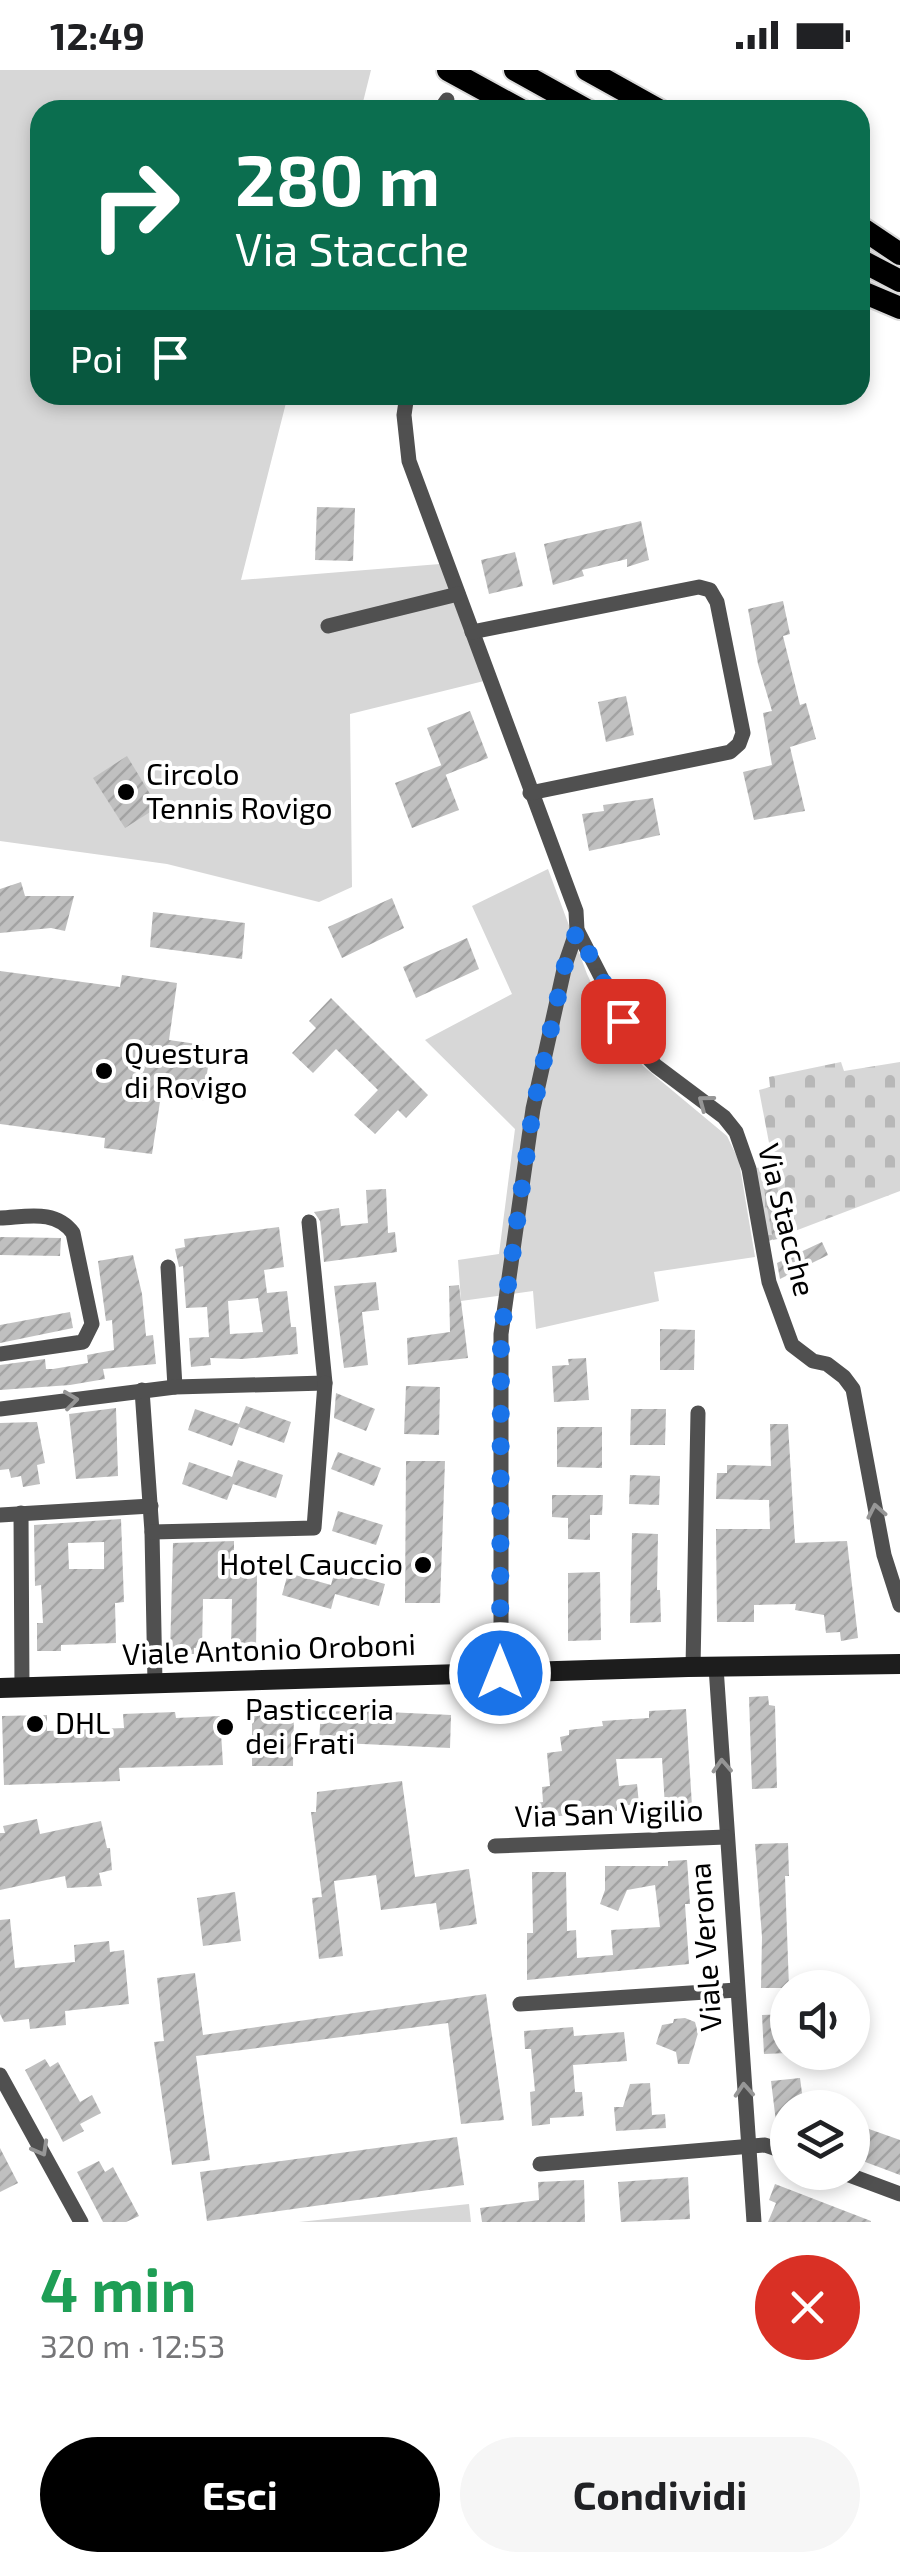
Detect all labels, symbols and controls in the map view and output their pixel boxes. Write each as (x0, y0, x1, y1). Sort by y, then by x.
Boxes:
text: 12:49 (50, 12, 145, 58)
text: 280 m (235, 136, 440, 220)
icon: right (70, 140, 200, 270)
text: Via Stacche (235, 221, 469, 275)
icon: arrive (143, 330, 198, 385)
text: Poi (70, 335, 123, 381)
place label: Circolo Tennis Rovigo (146, 755, 333, 825)
marker: Circolo Tennis Rovigo (115, 781, 137, 803)
pin (581, 979, 666, 1064)
icon: arrive (596, 994, 651, 1049)
place label: Questura di Rovigo (124, 1034, 250, 1104)
marker: Questura di Rovigo (93, 1060, 115, 1082)
one-way arrow (698, 1097, 716, 1114)
street label: Via Stacche (752, 1139, 824, 1300)
one-way arrow (63, 1390, 80, 1411)
one-way arrow (866, 1503, 887, 1520)
place label: Hotel Cauccio (219, 1545, 403, 1581)
marker: Hotel Cauccio (412, 1554, 434, 1576)
position arrow (448, 1621, 552, 1725)
street label: Viale Antonio Oroboni (121, 1625, 417, 1671)
place label: Pasticceria dei Frati (245, 1690, 394, 1760)
place label: DHL (55, 1704, 110, 1740)
marker: DHL (24, 1713, 46, 1735)
marker: Pasticceria dei Frati (214, 1716, 236, 1738)
one-way arrow (712, 1757, 733, 1773)
street label: Via San Vigilio (514, 1791, 704, 1833)
street label: Viale Verona (680, 1862, 728, 2033)
map controls (770, 1970, 870, 2190)
button: sound (770, 1970, 870, 2070)
one-way arrow (734, 2081, 756, 2097)
button: layers (770, 2090, 870, 2190)
one-way arrow (28, 2138, 48, 2156)
text: 4 min (40, 2252, 197, 2324)
button: close (755, 2255, 860, 2360)
text: 320 m · 12:53 (40, 2326, 225, 2364)
button: Esci (40, 2437, 440, 2552)
button: Condividi (460, 2437, 860, 2552)

